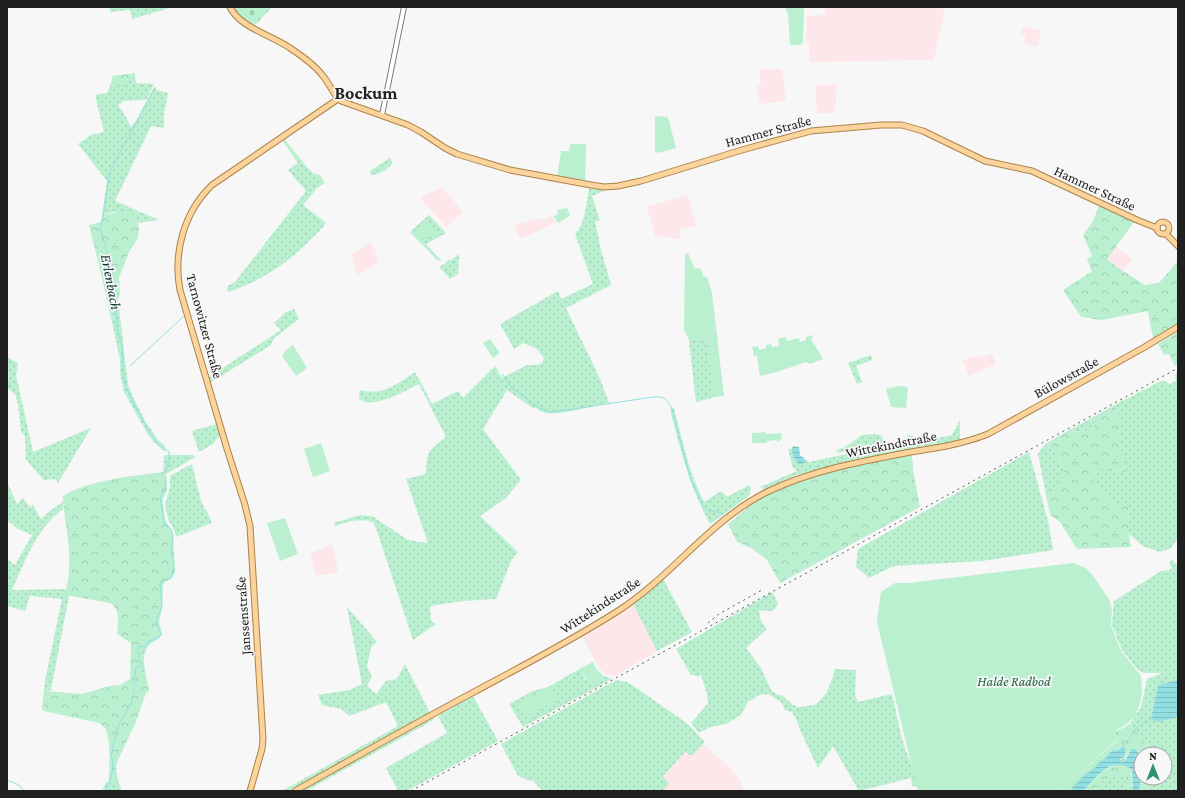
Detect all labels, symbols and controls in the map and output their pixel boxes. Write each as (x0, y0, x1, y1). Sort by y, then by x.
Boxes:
district label: Bockum (334, 83, 398, 103)
street label: Hammer Straße (723, 112, 813, 150)
street label: Hammer Straße (1052, 162, 1138, 214)
water label: Erlenbach (98, 253, 124, 311)
street label: Tarnowitzer Straße (183, 272, 227, 380)
street label: Bülowstraße (1031, 353, 1101, 401)
street label: Wittekindstraße (844, 427, 938, 461)
street label: Wittekindstraße (557, 573, 643, 637)
street label: Janssenstraße (232, 576, 254, 657)
park label: Halde Radbod (977, 673, 1051, 689)
north arrow (1133, 746, 1173, 786)
text: N (1149, 750, 1157, 762)

